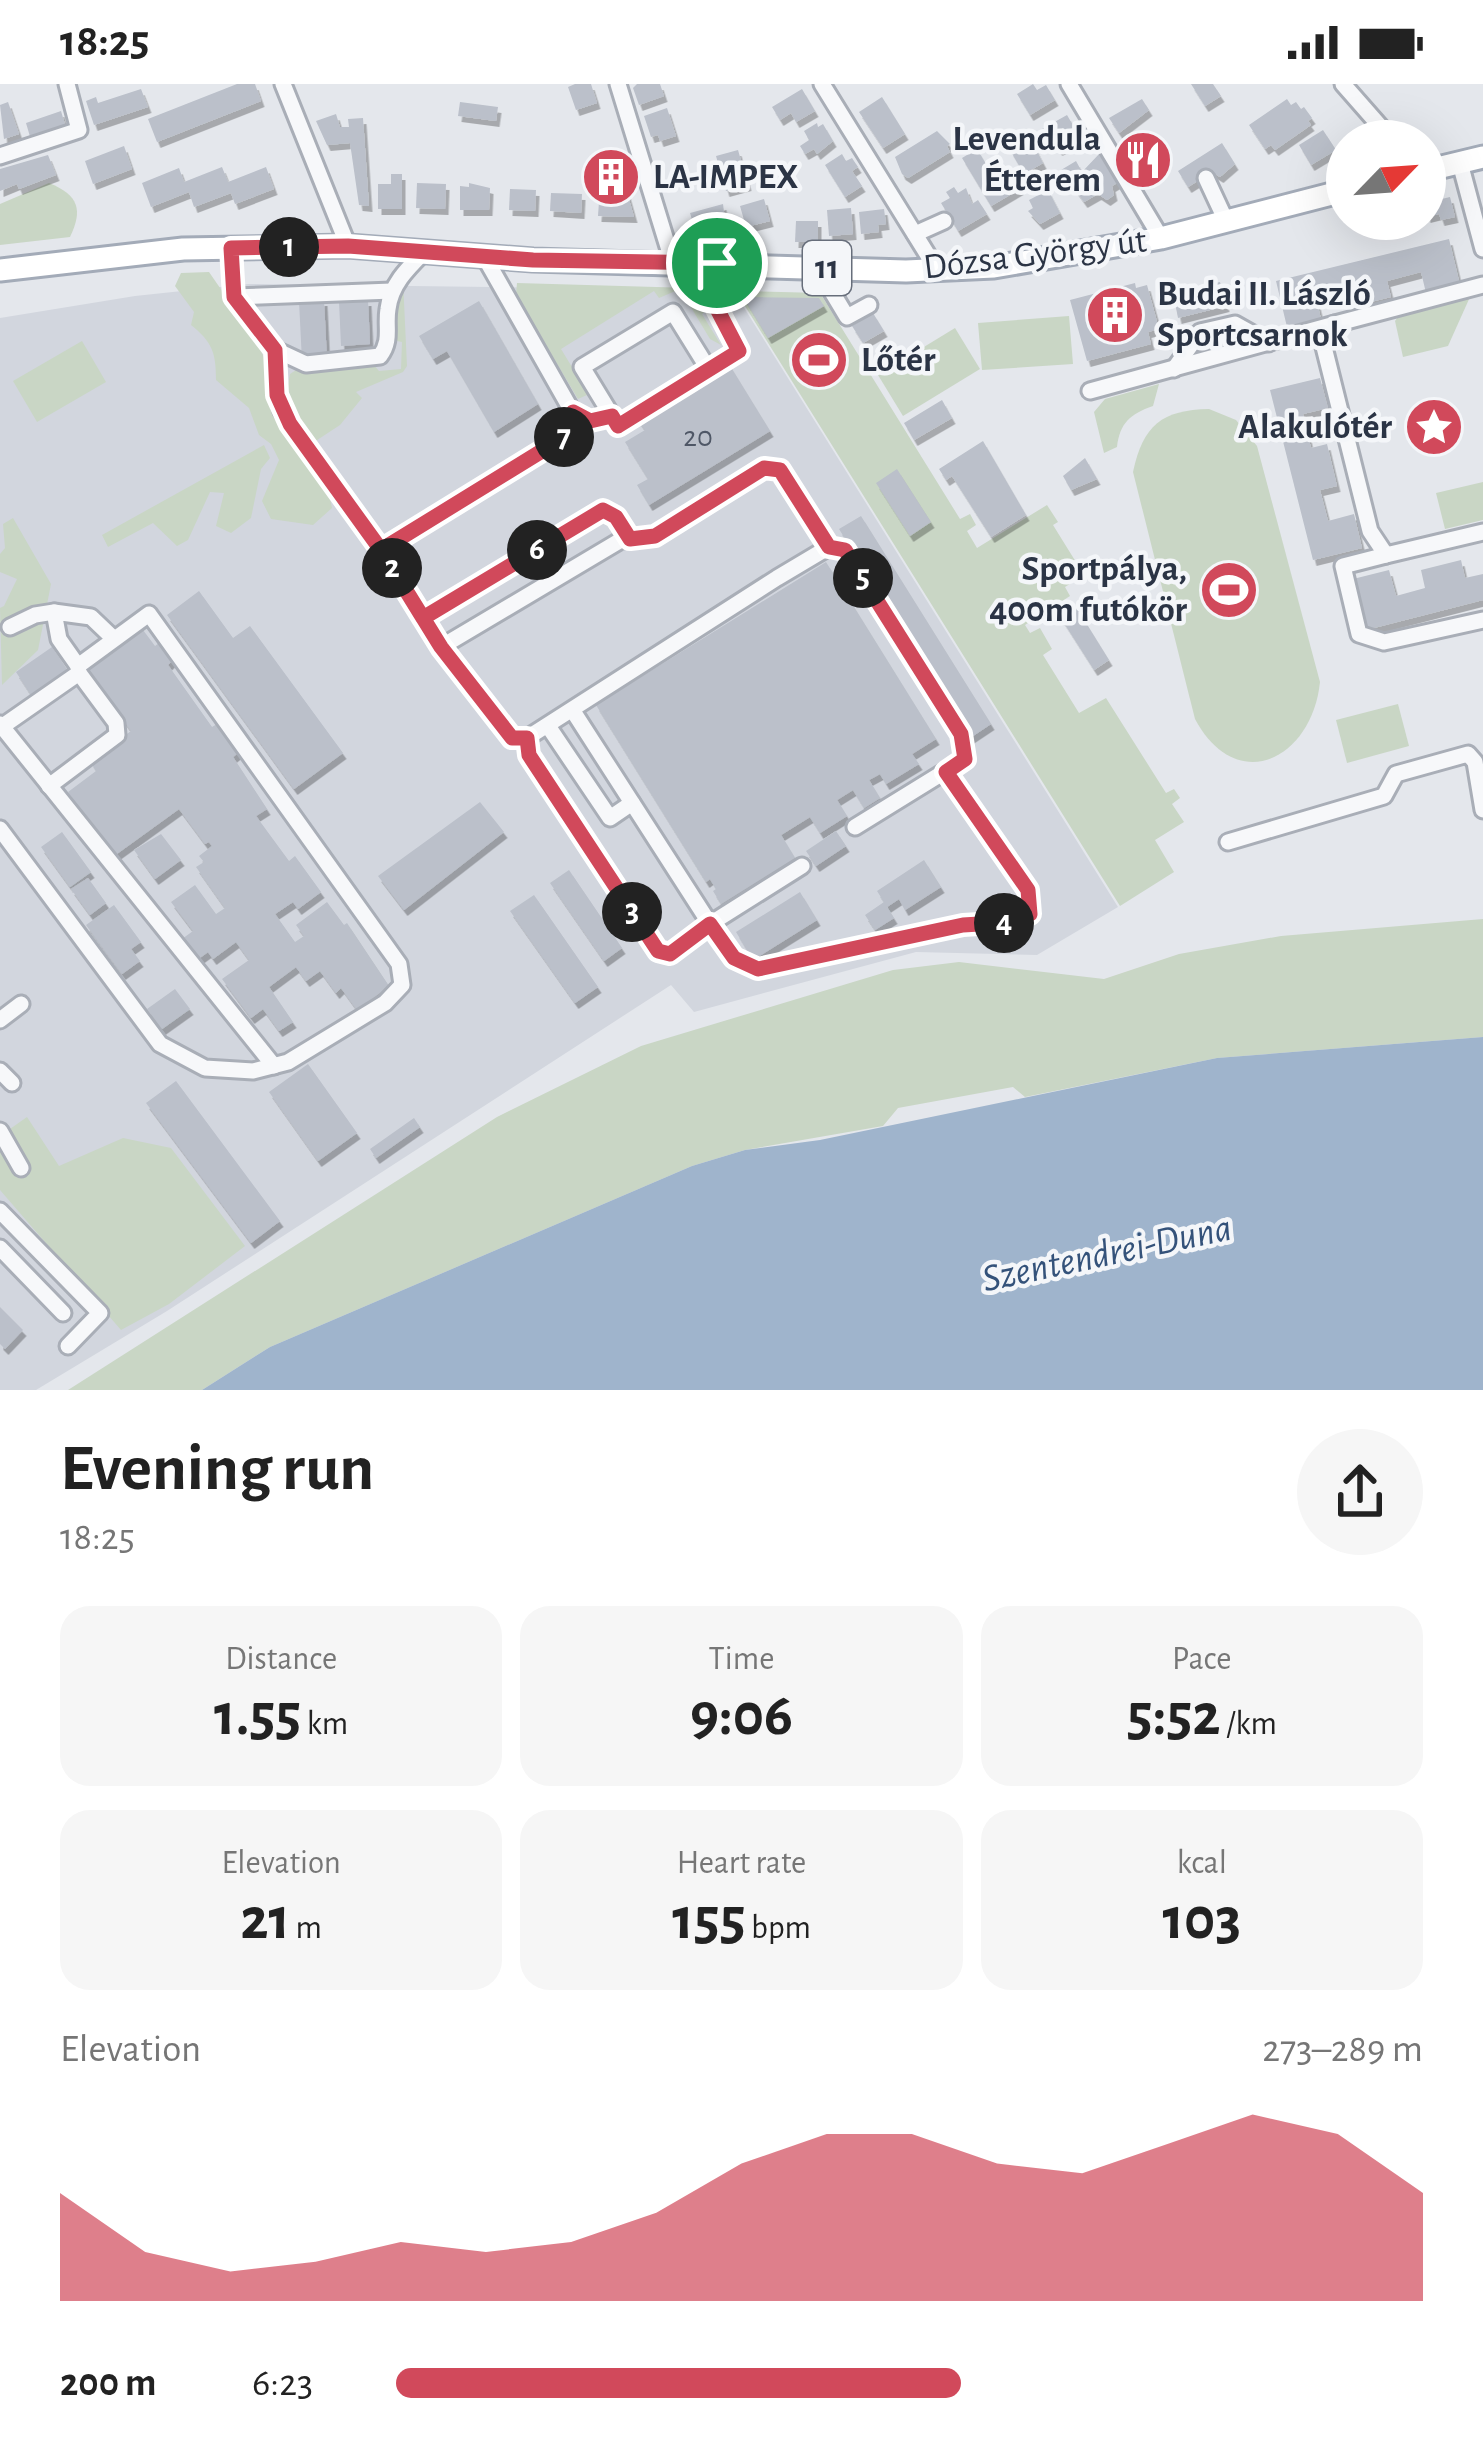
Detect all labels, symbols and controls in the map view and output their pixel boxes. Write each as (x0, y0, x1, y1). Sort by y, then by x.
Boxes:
text: 18:25 (60, 19, 149, 64)
north arrow (1326, 120, 1446, 240)
map controls (1326, 120, 1446, 240)
place label: Levendula Étterem (953, 121, 1101, 198)
restaurant icon: Levendula Étterem (1112, 129, 1174, 191)
building icon: LA-IMPEX (580, 146, 642, 208)
place label: LA-IMPEX (653, 159, 799, 195)
pin (666, 212, 768, 314)
pin: 1 (259, 217, 319, 277)
street label: Dózsa György út (921, 222, 1149, 286)
text: 1 (283, 230, 295, 263)
icon: arrive (684, 230, 750, 296)
road number: 11 (803, 241, 851, 295)
place label: Budai II. László Sportcsarnok (1157, 276, 1371, 353)
building icon: Budai II. László Sportcsarnok (1084, 284, 1146, 346)
sports icon: Lőtér (788, 329, 850, 391)
place label: Lőtér (861, 342, 936, 378)
place icon: Alakulótér (1403, 396, 1465, 458)
pin: 7 (534, 407, 594, 467)
place label: Alakulótér (1238, 409, 1392, 445)
text: 7 (557, 420, 571, 453)
house number: 20 (683, 422, 713, 452)
pin: 6 (507, 520, 567, 580)
text: 6 (529, 533, 545, 566)
pin: 2 (362, 538, 422, 598)
pin: 5 (833, 548, 893, 608)
text: 2 (384, 551, 400, 584)
place label: Sportpálya, 400m futókör (989, 551, 1187, 628)
sports icon: Sportpálya, 400m futókör (1198, 559, 1260, 621)
text: 5 (856, 561, 870, 594)
pin: 3 (602, 882, 662, 942)
pin: 4 (974, 893, 1034, 953)
text: 3 (625, 895, 639, 928)
text: 4 (996, 906, 1012, 939)
water label: Szentendrei-Duna (979, 1209, 1235, 1299)
button: share (1297, 1429, 1423, 1555)
text: Evening run (60, 1436, 374, 1502)
text: 18:25 (60, 1518, 135, 1557)
text: Distance (225, 1643, 337, 1676)
text: Time (709, 1643, 774, 1676)
text: Pace (1172, 1643, 1232, 1676)
text: 1.55 (214, 1686, 301, 1746)
text: 9:06 (690, 1686, 793, 1746)
text: 5:52 (1127, 1686, 1221, 1746)
text: km (301, 1708, 348, 1741)
text: /km (1221, 1708, 1277, 1741)
text: Elevation (222, 1847, 341, 1880)
text: Heart rate (677, 1847, 806, 1880)
text: kcal (1177, 1847, 1227, 1880)
text: 21 (240, 1890, 290, 1950)
text: 155 (672, 1890, 746, 1950)
text: 103 (1162, 1890, 1241, 1950)
text: m (290, 1912, 322, 1945)
text: bpm (746, 1912, 811, 1945)
text: Elevation (60, 2030, 201, 2069)
text: 273–289 m (1262, 2030, 1423, 2069)
text: 200 m (60, 2364, 156, 2403)
text: 6:23 (252, 2364, 313, 2403)

